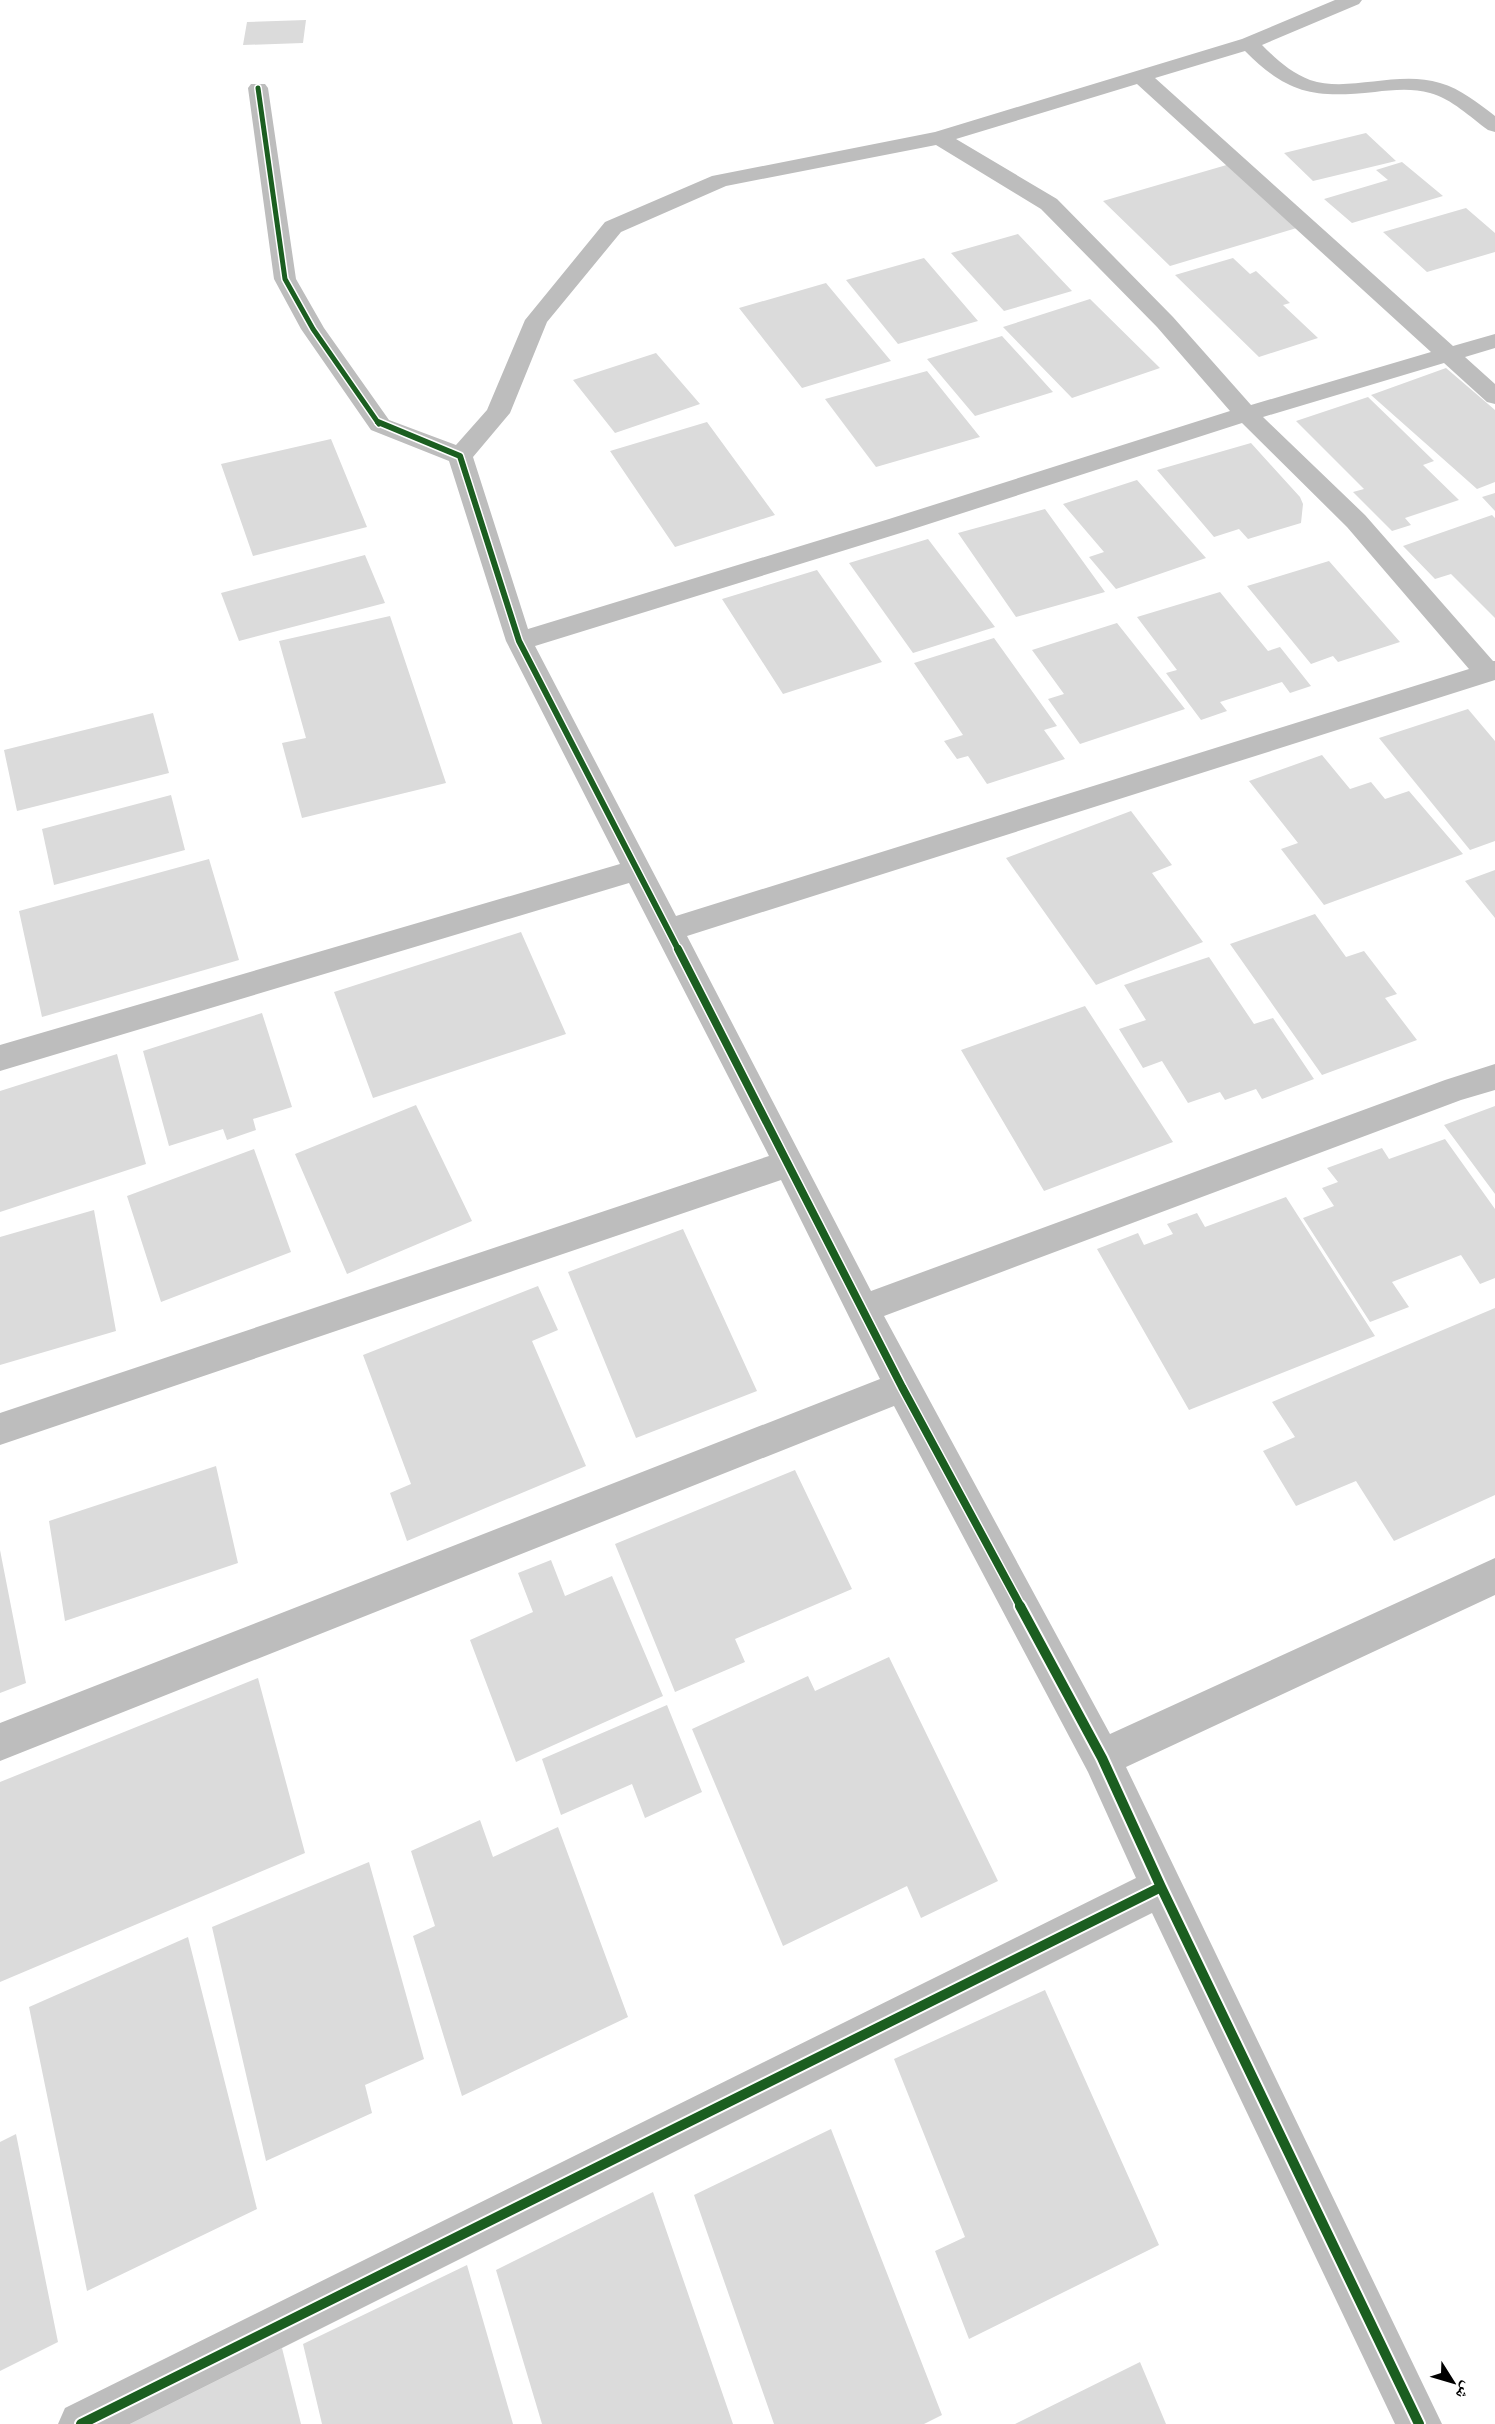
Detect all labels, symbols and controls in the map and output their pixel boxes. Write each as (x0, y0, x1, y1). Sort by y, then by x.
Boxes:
north arrow (1423, 2352, 1483, 2412)
text: ش (1452, 2378, 1477, 2403)

